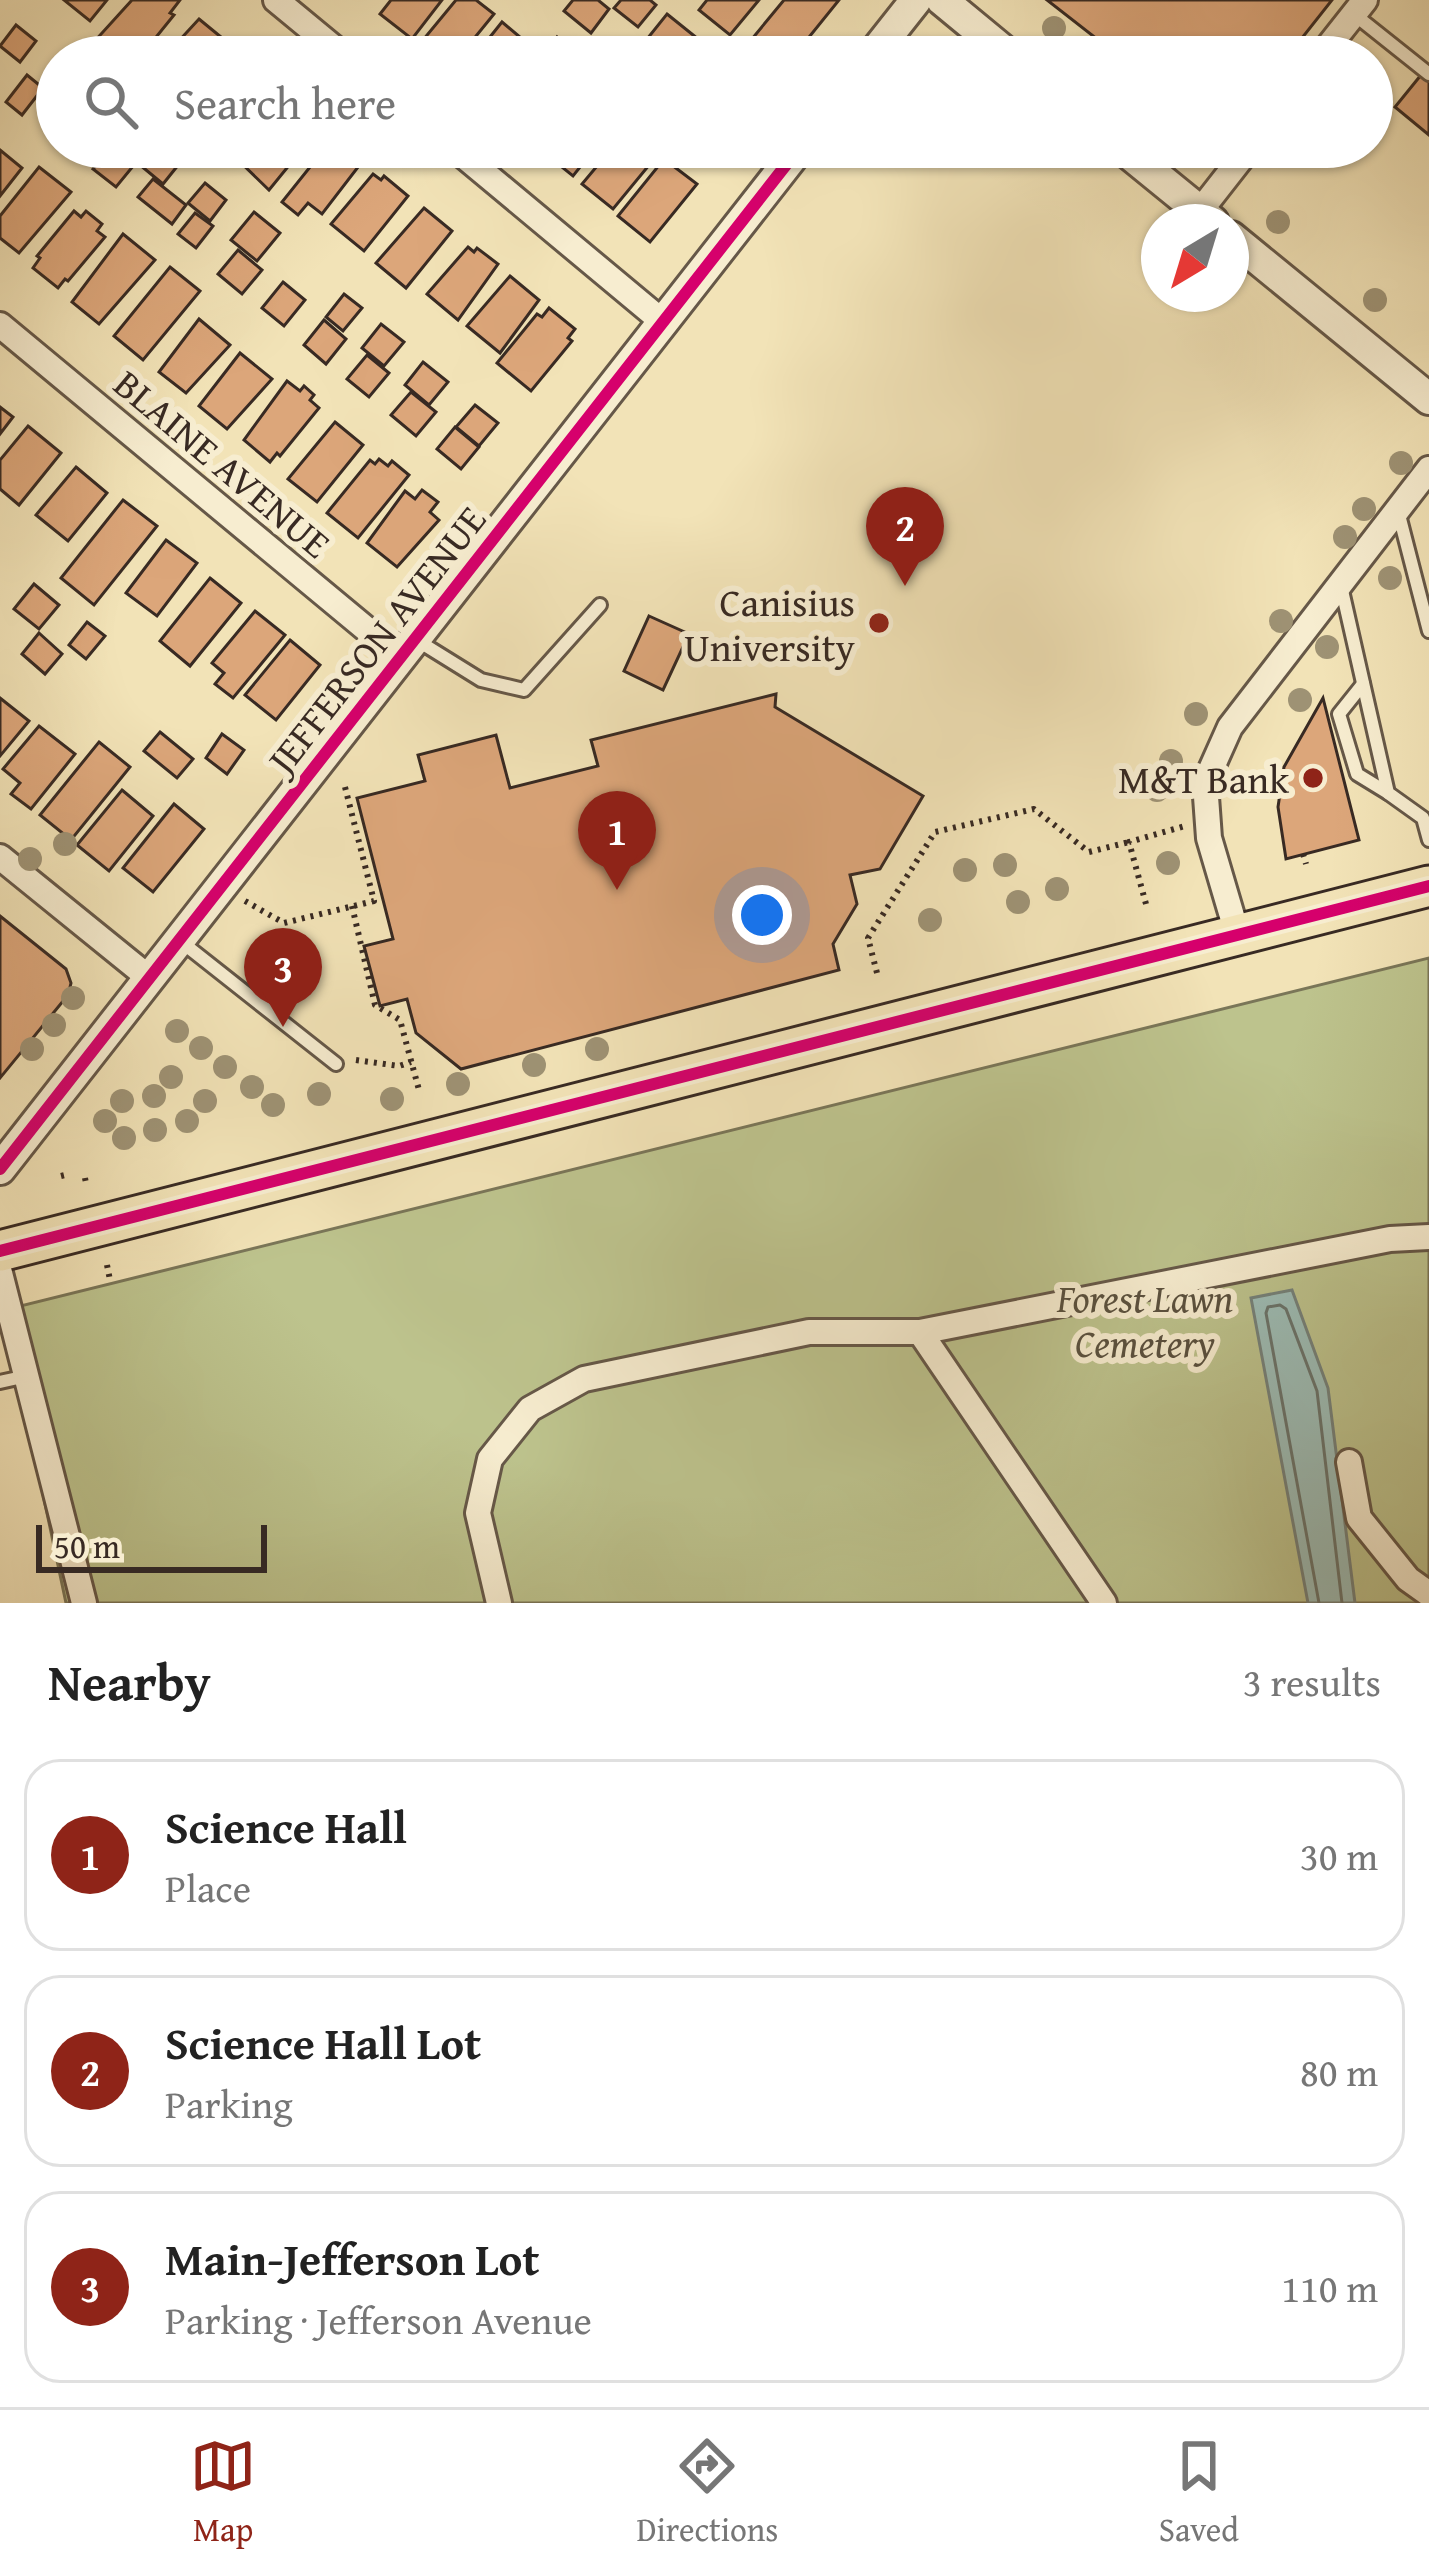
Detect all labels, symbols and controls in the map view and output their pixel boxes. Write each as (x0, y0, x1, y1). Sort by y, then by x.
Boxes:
search box (36, 36, 1393, 168)
icon: search (78, 69, 144, 135)
text: Search here (174, 70, 396, 135)
north arrow (1141, 204, 1249, 312)
street label: BLAINE AVENUE (102, 355, 344, 571)
pin: 2 (866, 487, 944, 586)
street label: JEFFERSON AVENUE (250, 493, 499, 789)
place label: Canisius University (684, 573, 856, 675)
marker: Canisius University (866, 610, 892, 636)
place label: M&T Bank (1118, 750, 1289, 807)
marker: M&T Bank (1300, 765, 1326, 791)
pin: 1 (578, 791, 656, 890)
your location (732, 885, 792, 945)
pin: 3 (244, 928, 322, 1027)
park label: Forest Lawn Cemetery (1056, 1269, 1234, 1371)
scale bar (36, 1519, 267, 1572)
text: 50 m (54, 1522, 120, 1570)
text: Nearby (48, 1644, 211, 1719)
text: 3 results (1243, 1653, 1381, 1710)
text: Science Hall (165, 1794, 407, 1859)
text: 1 (80, 1827, 100, 1884)
text: 30 m (1300, 1827, 1378, 1884)
text: Place (165, 1859, 251, 1916)
text: Science Hall Lot (165, 2010, 481, 2075)
text: 2 (80, 2043, 100, 2100)
text: 80 m (1300, 2043, 1378, 2100)
text: Parking (165, 2075, 293, 2132)
text: Main-Jefferson Lot (165, 2226, 540, 2291)
text: 3 (80, 2259, 100, 2316)
text: 110 m (1281, 2259, 1378, 2316)
text: Parking · Jefferson Avenue (165, 2291, 592, 2348)
tab: Map (190, 2433, 256, 2553)
tab: Directions (637, 2433, 778, 2553)
tab: Saved (1159, 2433, 1239, 2553)

